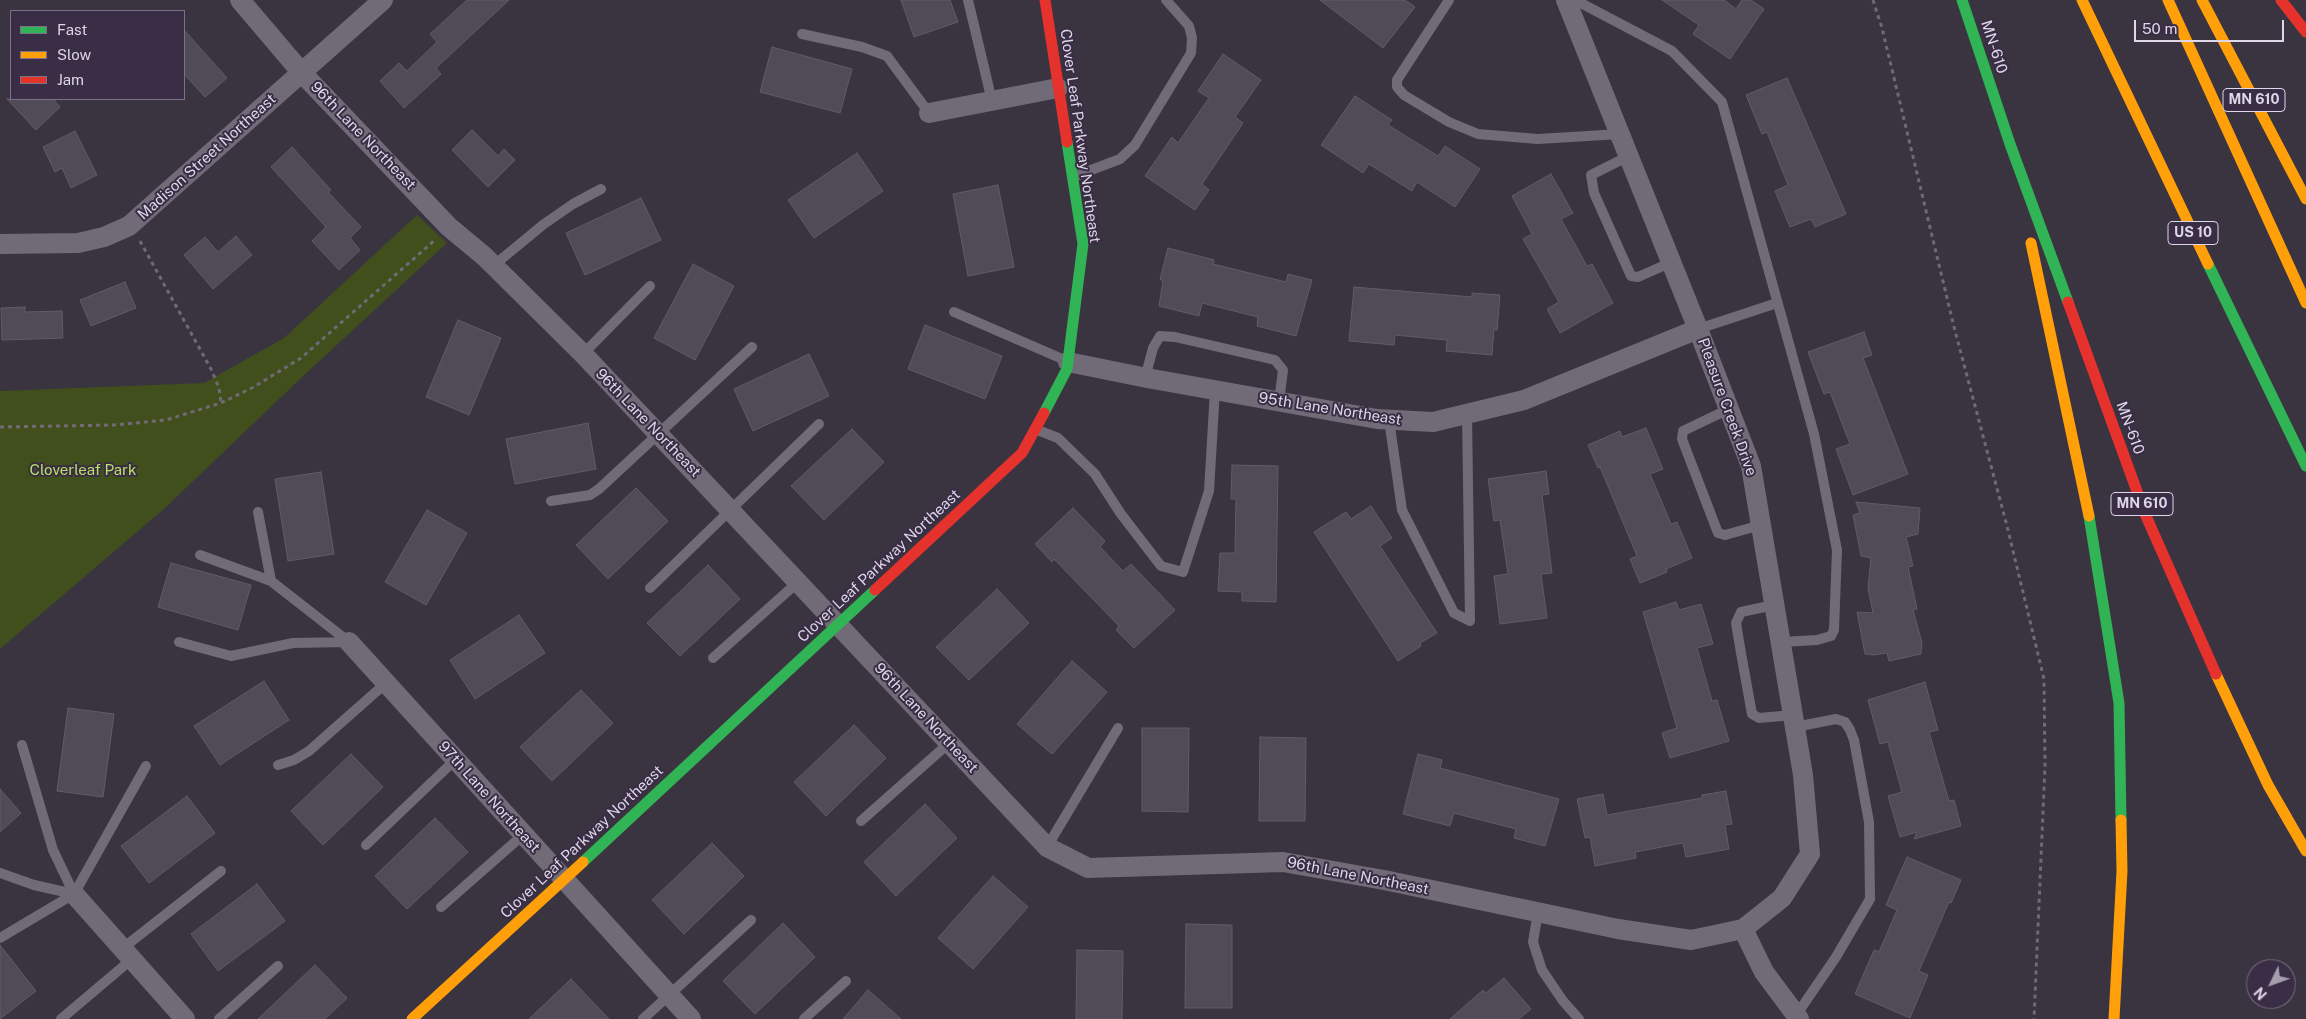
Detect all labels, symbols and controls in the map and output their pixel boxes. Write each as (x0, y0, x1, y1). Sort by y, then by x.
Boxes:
legend (10, 10, 185, 100)
scale bar (2136, 10, 2286, 42)
street label: MN-610 (1977, 18, 2011, 76)
text: 50 m (2142, 20, 2177, 37)
text: Fast (57, 21, 87, 38)
street label: Clover Leaf Parkway Northeast (1056, 28, 1104, 244)
text: Slow (57, 46, 91, 63)
text: Jam (57, 71, 84, 88)
street label: 96th Lane Northeast (307, 78, 419, 194)
road number: MN 610 (2223, 88, 2285, 112)
street label: Madison Street Northeast (134, 90, 280, 224)
road number: US 10 (2168, 222, 2218, 244)
street label: Pleasure Creek Drive (1694, 335, 1760, 479)
street label: 96th Lane Northeast (592, 365, 704, 481)
street label: 95th Lane Northeast (1257, 389, 1403, 429)
street label: MN-610 (2112, 399, 2148, 457)
park label: Cloverleaf Park (30, 461, 136, 479)
street label: Clover Leaf Parkway Northeast (794, 486, 964, 646)
road number: MN 610 (2111, 492, 2173, 516)
street label: 96th Lane Northeast (870, 659, 982, 777)
street label: 97th Lane Northeast (434, 738, 544, 856)
street label: Clover Leaf Parkway Northeast (497, 762, 667, 922)
street label: 96th Lane Northeast (1286, 853, 1430, 899)
north arrow (2246, 959, 2296, 1009)
text: N (2251, 984, 2270, 1003)

